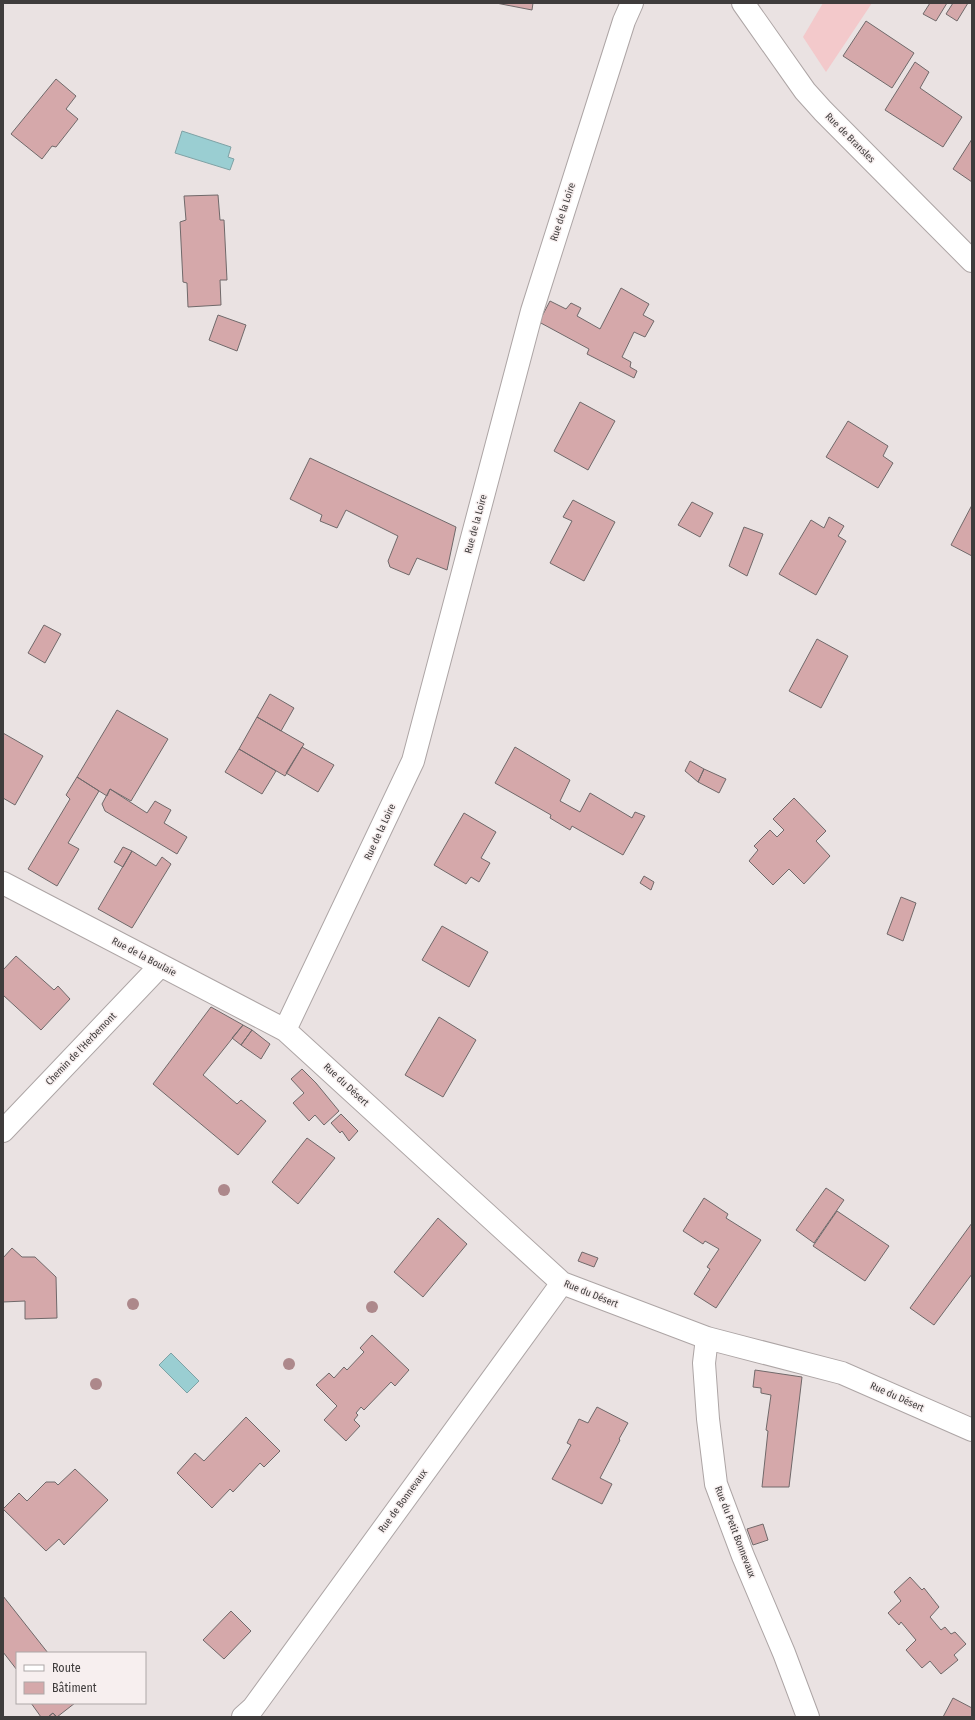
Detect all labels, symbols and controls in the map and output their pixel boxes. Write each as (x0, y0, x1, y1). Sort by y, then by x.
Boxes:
street label: Rue de Bransles (823, 111, 877, 165)
street label: Rue de la Loire (548, 181, 578, 243)
street label: Rue de la Loire (462, 493, 490, 555)
street label: Rue de la Loire (362, 802, 398, 862)
street label: Rue de la Boulaie (110, 935, 178, 979)
street label: Chemin de l'Herbemont (43, 1010, 119, 1088)
street label: Rue du Désert (321, 1061, 372, 1110)
street label: Rue du Désert (562, 1278, 621, 1311)
street label: Rue du Désert (868, 1380, 926, 1414)
street label: Rue de Bonnevaux (376, 1466, 430, 1535)
street label: Rue du Petit Bonnevaux (712, 1484, 758, 1580)
legend (16, 1652, 146, 1704)
text: Route (52, 1661, 81, 1675)
text: Bâtiment (52, 1681, 97, 1695)

